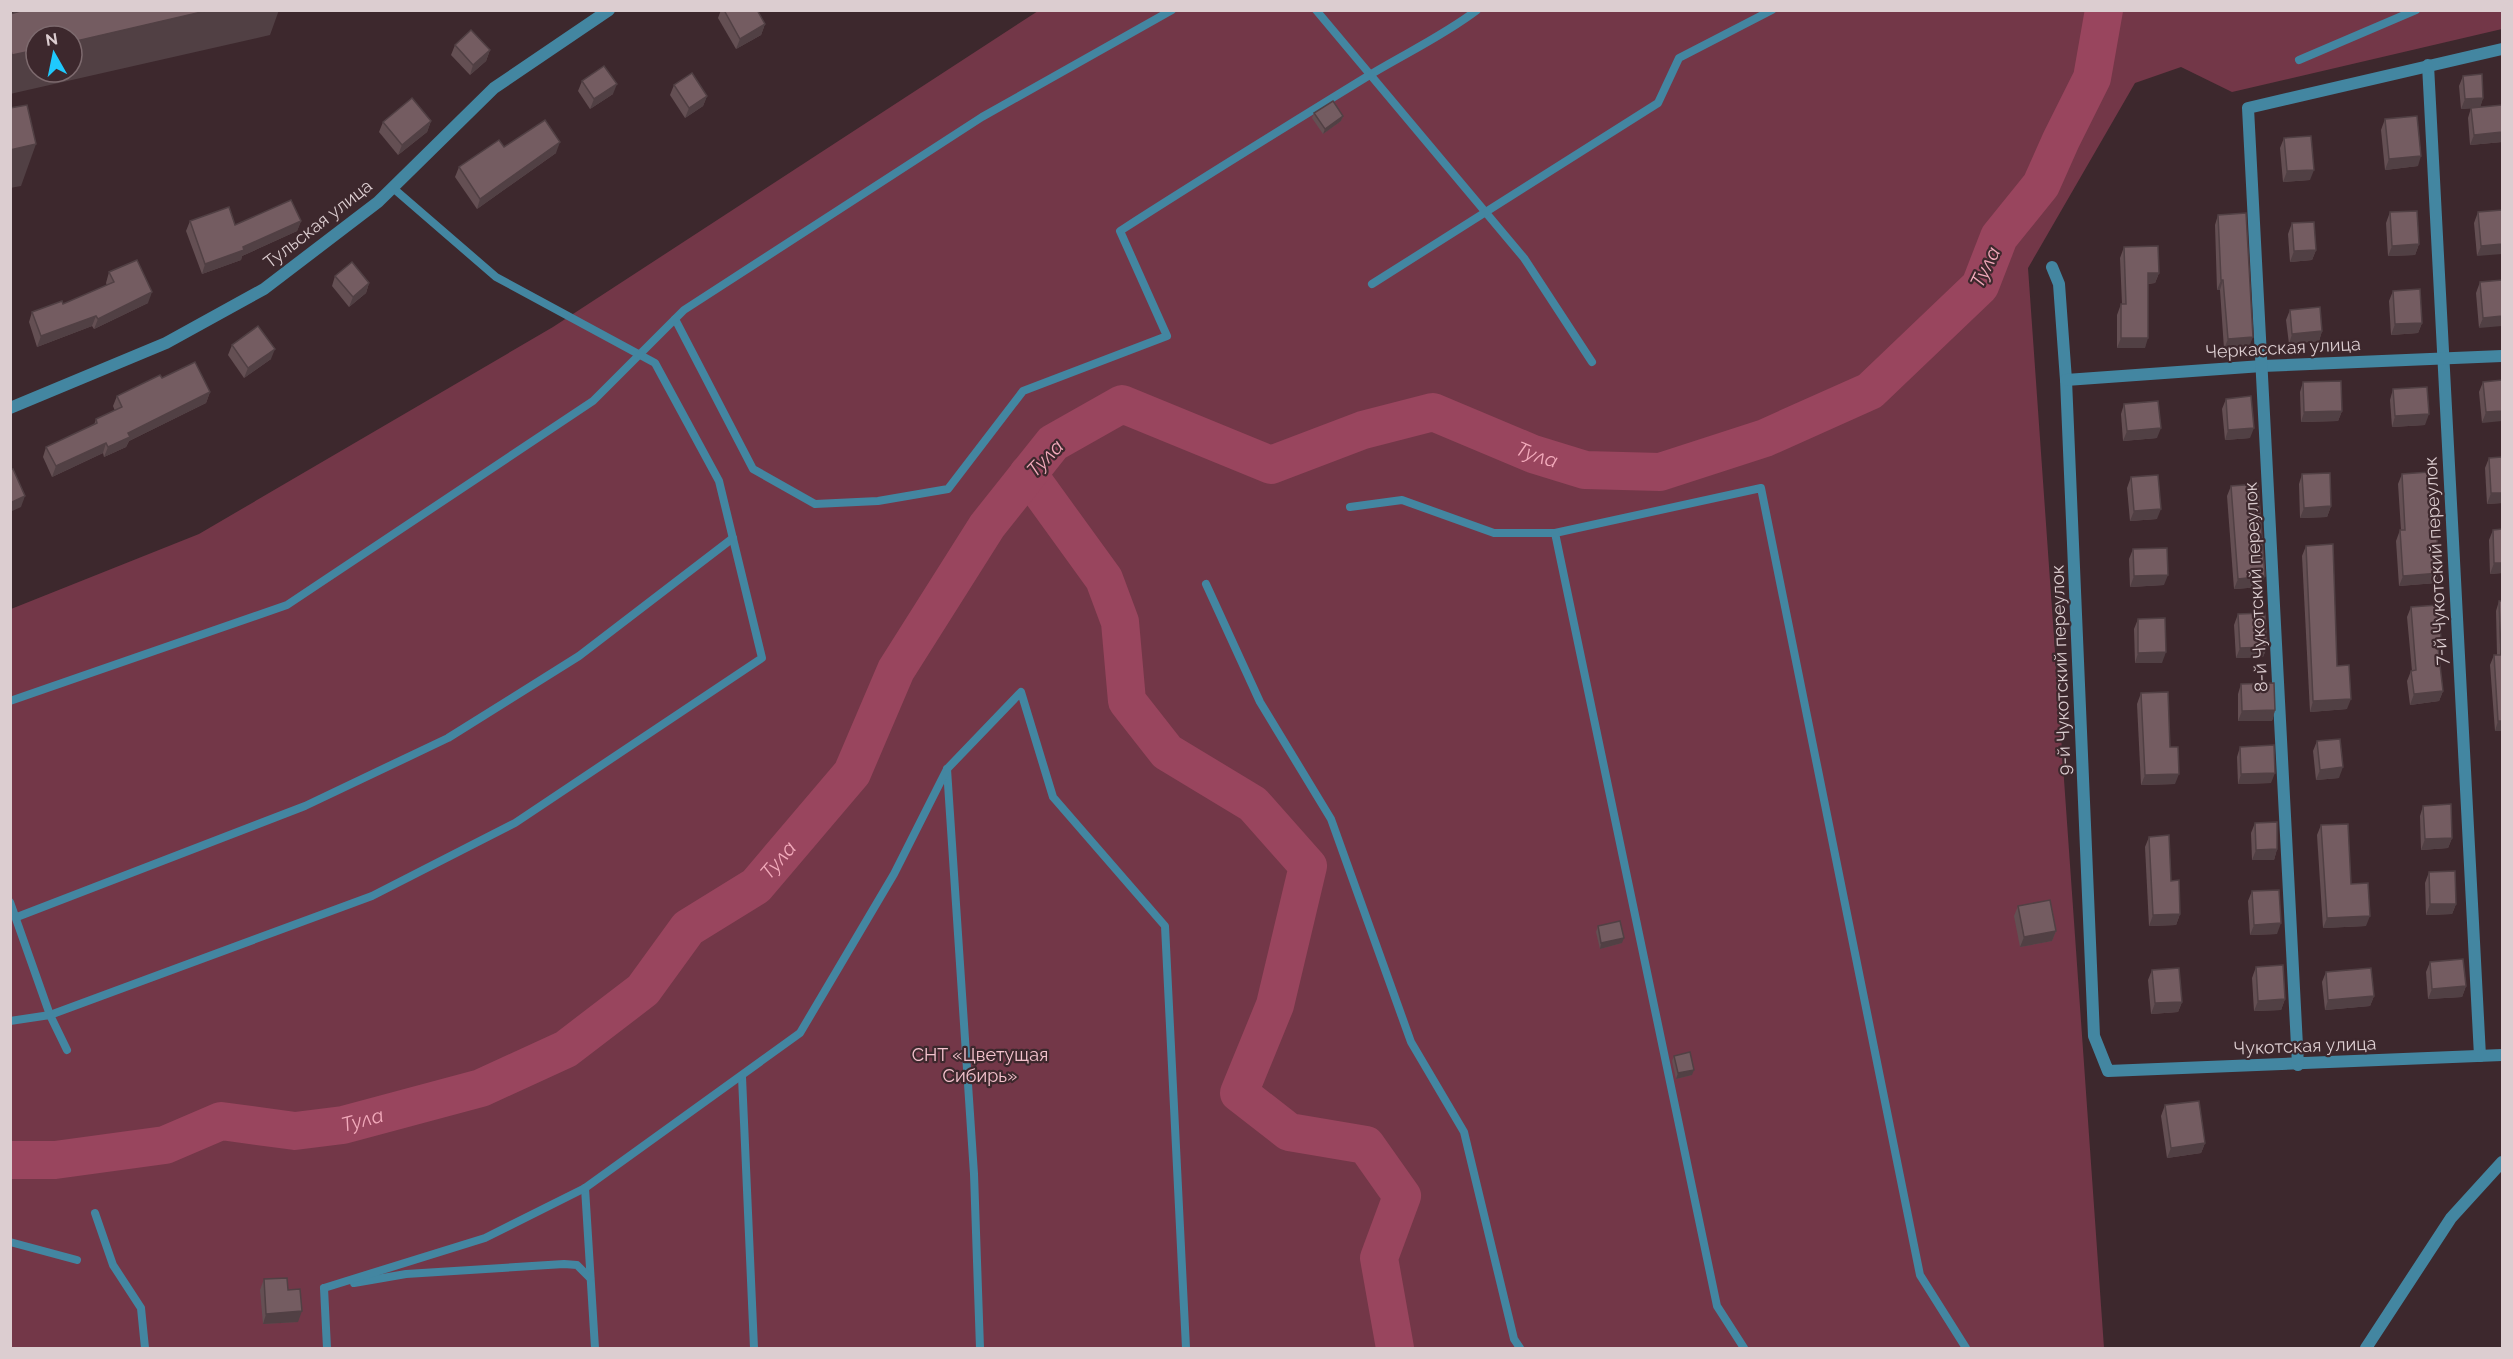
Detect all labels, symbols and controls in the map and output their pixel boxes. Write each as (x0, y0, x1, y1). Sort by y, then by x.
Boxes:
north arrow (24, 24, 84, 84)
text: N (44, 29, 59, 50)
street label: Тульская улица (259, 175, 376, 272)
water label: Тула (1965, 243, 2005, 291)
street label: Черкасская улица (2205, 333, 2361, 362)
water label: Тула (1022, 434, 1068, 482)
water label: Тула (1512, 436, 1561, 473)
street label: 7-й Чукотский переулок (2420, 456, 2451, 666)
street label: 8-й Чукотский переулок (2240, 481, 2271, 693)
street label: 9-й Чукотский переулок (2046, 564, 2075, 776)
water label: Тула (755, 836, 801, 884)
street label: Чукотская улица (2233, 1033, 2377, 1058)
park label: СНТ «Цветущая Сибирь» (912, 1044, 1048, 1086)
water label: Тула (339, 1103, 386, 1137)

